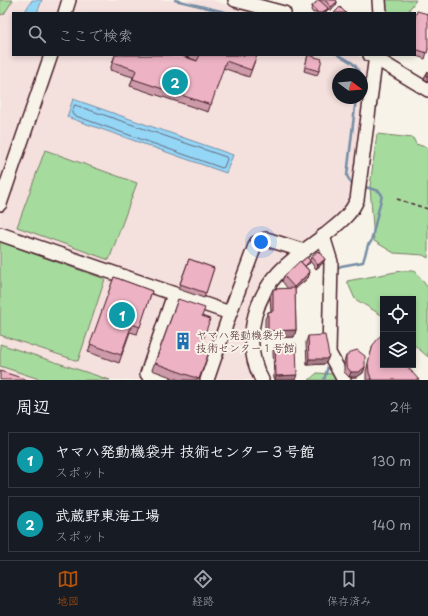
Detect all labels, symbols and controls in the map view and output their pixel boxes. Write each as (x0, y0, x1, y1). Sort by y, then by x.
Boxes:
search box (12, 12, 416, 56)
icon: search (26, 23, 48, 45)
text: ここで検索 (58, 23, 133, 46)
pin: 2 (162, 67, 188, 97)
north arrow (332, 68, 368, 104)
your location (251, 232, 271, 252)
map controls (380, 296, 416, 368)
button: locate (380, 296, 416, 332)
pin: 1 (109, 300, 135, 330)
place label: ヤマハ発動機袋井 技術センター１号館 (196, 326, 295, 356)
building icon: ヤマハ発動機袋井 技術センター１号館 (173, 331, 193, 351)
button: layers (380, 332, 416, 368)
text: 周辺 (16, 393, 50, 419)
text: 2件 (390, 397, 412, 416)
text: ヤマハ発動機袋井 技術センター３号館 (55, 439, 315, 462)
text: 1 (27, 451, 33, 470)
text: 130 m (372, 451, 411, 470)
text: スポット (55, 462, 107, 481)
text: 武蔵野東海工場 (55, 503, 160, 526)
text: 2 (25, 515, 35, 534)
text: 140 m (372, 515, 411, 534)
text: スポット (55, 526, 107, 545)
tab: 地図 (57, 568, 79, 609)
tab: 経路 (192, 568, 214, 609)
tab: 保存済み (327, 568, 371, 609)

